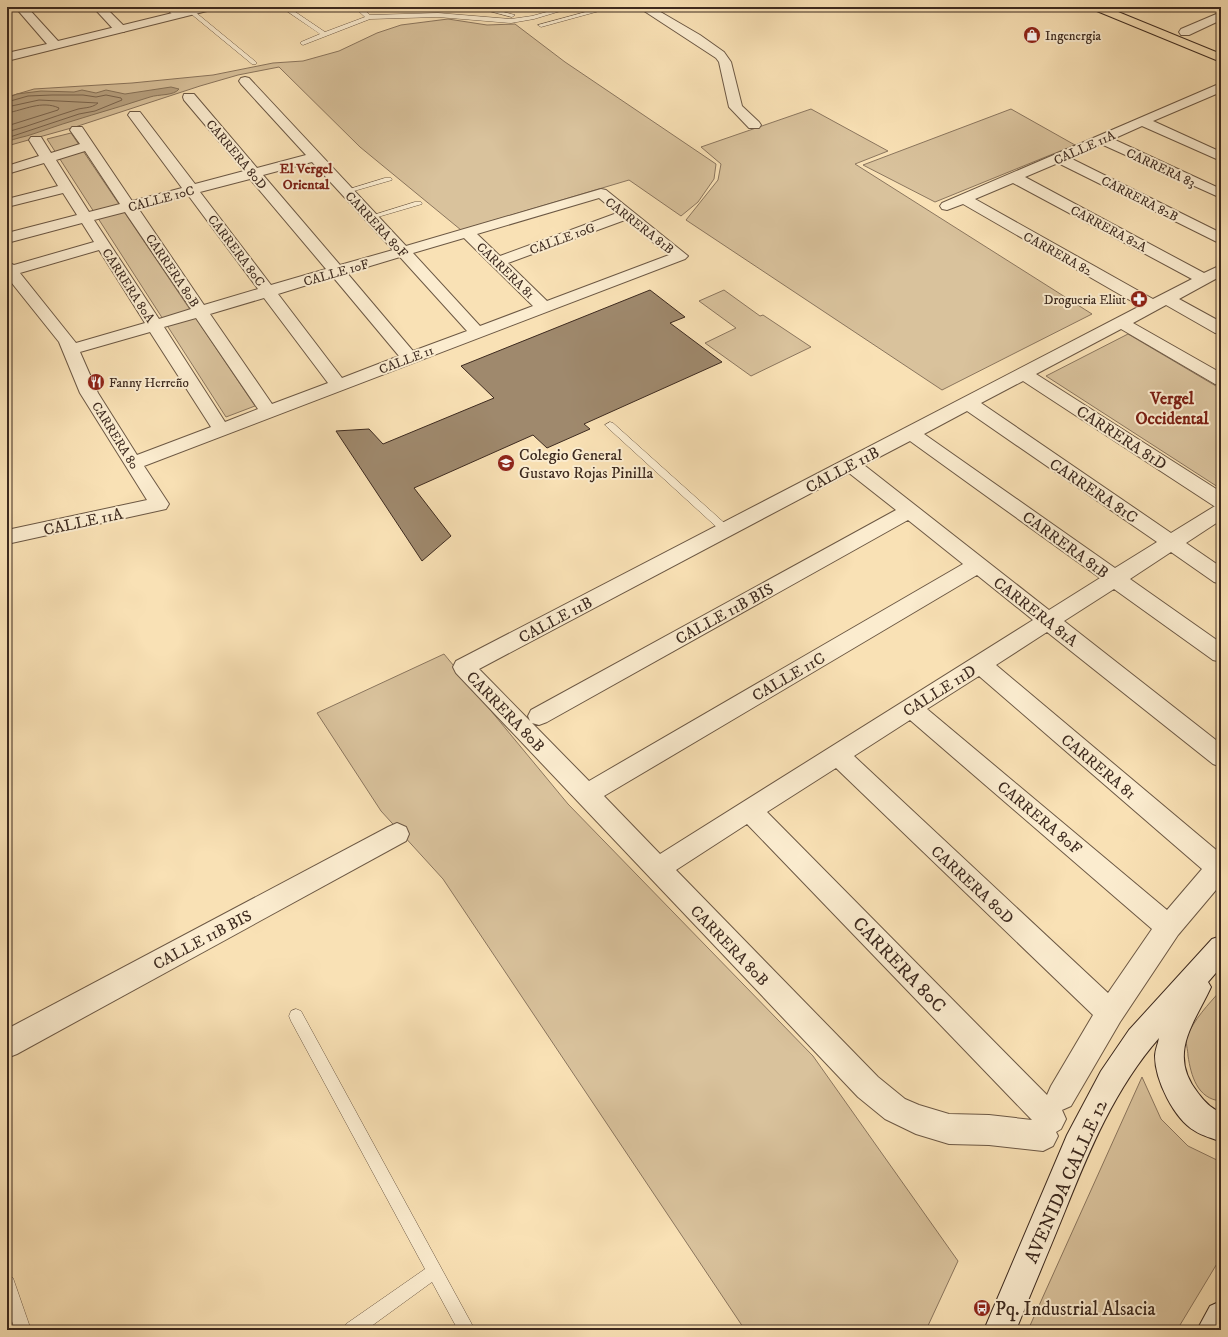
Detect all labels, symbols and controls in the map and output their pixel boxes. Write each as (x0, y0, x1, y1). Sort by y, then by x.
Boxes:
shop icon: Ingenergia (1022, 25, 1042, 45)
place label: Ingenergia (1045, 28, 1102, 44)
street label: CARRERA 80D (202, 116, 270, 193)
street label: CALLE 11A (1051, 127, 1118, 169)
street label: CARRERA 83 (1123, 145, 1198, 191)
district label: El Vergel Oriental (279, 160, 333, 194)
street label: CARRERA 82B (1098, 173, 1181, 225)
street label: CALLE 10C (126, 182, 196, 215)
street label: CARRERA 80F (342, 188, 411, 261)
street label: CARRERA 81B (602, 194, 677, 258)
street label: CARRERA 82A (1068, 202, 1150, 256)
street label: CARRERA 80C (204, 212, 268, 289)
street label: CALLE 10G (527, 220, 597, 258)
street label: CARRERA 82 (1020, 228, 1095, 280)
street label: CARRERA 80B (142, 231, 203, 310)
street label: CARRERA 81 (473, 239, 538, 302)
street label: CARRERA 80A (98, 246, 158, 326)
street label: CALLE 10F (302, 256, 371, 290)
pharmacy icon: Drogueria Eliut (1129, 289, 1149, 309)
place label: Drogueria Eliut (1044, 292, 1126, 308)
street label: CALLE 11 (377, 342, 436, 378)
restaurant icon: Fanny Herreño (86, 372, 106, 392)
place label: Fanny Herreño (109, 375, 189, 391)
district label: Vergel Occidental (1135, 388, 1209, 430)
street label: CARRERA 80 (88, 399, 142, 472)
street label: CARRERA 81D (1073, 401, 1170, 474)
street label: CALLE 11B (802, 442, 883, 498)
place label: Colegio General Gustavo Rojas Pinilla (519, 445, 654, 483)
school or university icon: Colegio General Gustavo Rojas Pinilla (496, 453, 516, 473)
street label: CARRERA 81C (1045, 454, 1141, 528)
street label: CALLE 11A (42, 504, 125, 540)
street label: CARRERA 81B (1018, 507, 1112, 583)
street label: CARRERA 81A (989, 573, 1082, 651)
street label: CALLE 11B BIS (672, 579, 777, 649)
street label: CALLE 11B (515, 592, 596, 648)
street label: CALLE 11C (748, 648, 829, 706)
street label: CALLE 11D (899, 661, 980, 721)
street label: CARRERA 80B (462, 667, 549, 756)
street label: CARRERA 81 (1057, 730, 1140, 804)
street label: CARRERA 80F (993, 777, 1086, 859)
street label: CARRERA 80D (927, 841, 1018, 928)
street label: CARRERA 80B (686, 901, 773, 990)
street label: CALLE 11B BIS (150, 905, 255, 974)
street label: CARRERA 80C (847, 912, 950, 1018)
street label: AVENIDA CALLE 12 (1020, 1096, 1113, 1267)
bus stop icon: Pq. Industrial Alsacia (972, 1298, 992, 1318)
place label: Pq. Industrial Alsacia (995, 1298, 1156, 1322)

